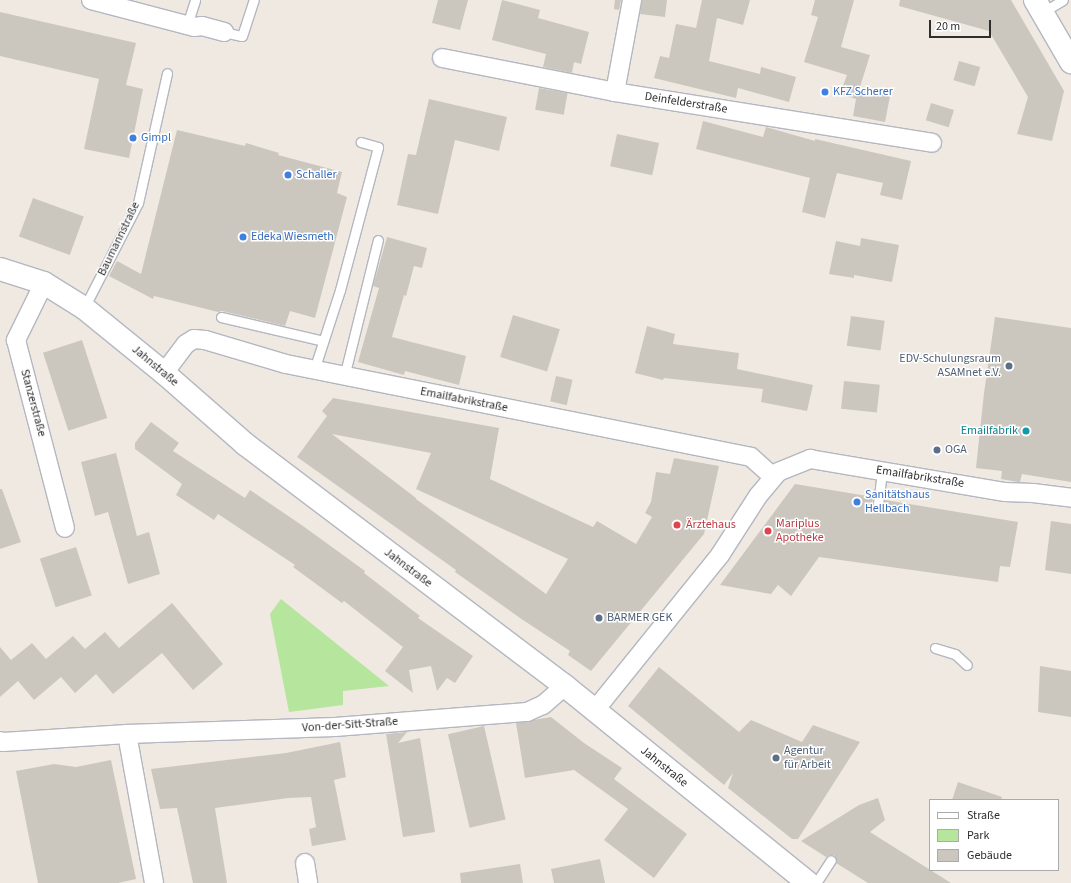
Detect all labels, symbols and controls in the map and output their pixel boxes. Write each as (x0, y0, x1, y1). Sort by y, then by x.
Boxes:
scale bar (931, 12, 993, 38)
text: 20 m (936, 18, 960, 35)
place label: KFZ Scherer (833, 85, 893, 99)
marker: KFZ Scherer (820, 87, 830, 97)
street label: Deinfelderstraße (644, 89, 728, 117)
place label: Gimpl (141, 131, 171, 145)
marker: Gimpl (128, 133, 138, 143)
place label: Schaller (296, 168, 337, 182)
marker: Schaller (283, 170, 293, 180)
street label: Baumannstraße (95, 200, 143, 278)
place label: Edeka Wiesmeth (251, 230, 334, 244)
marker: Edeka Wiesmeth (238, 232, 248, 242)
street label: Jahnstraße (129, 342, 181, 390)
place label: EDV-Schulungsraum ASAMnet e.V. (899, 352, 1001, 380)
marker: EDV-Schulungsraum ASAMnet e.V. (1004, 361, 1014, 371)
street label: Stanzerstraße (17, 368, 49, 438)
street label: Emailfabrikstraße (419, 384, 509, 416)
place label: Emailfabrik (961, 424, 1018, 438)
marker: Emailfabrik (1021, 426, 1031, 436)
place label: OGA (945, 443, 967, 457)
marker: OGA (932, 445, 942, 455)
street label: Emailfabrikstraße (875, 463, 965, 491)
place label: Sanitätshaus Hellbach (865, 488, 930, 516)
marker: Sanitätshaus Hellbach (852, 497, 862, 507)
place label: Mariplus Apotheke (776, 517, 824, 545)
place label: Ärztehaus (686, 518, 736, 532)
marker: Ärztehaus (671, 519, 683, 531)
marker: Mariplus Apotheke (763, 526, 773, 536)
street label: Jahnstraße (381, 545, 435, 591)
place label: BARMER GEK (607, 611, 672, 625)
marker: BARMER GEK (594, 613, 604, 623)
street label: Von-der-Sitt-Straße (301, 714, 399, 736)
street label: Jahnstraße (638, 744, 690, 790)
place label: Agentur für Arbeit (784, 744, 831, 772)
marker: Agentur für Arbeit (771, 753, 781, 763)
legend (929, 799, 1059, 871)
text: Straße (967, 807, 1000, 824)
text: Park (967, 827, 989, 844)
text: Gebäude (967, 847, 1012, 864)

